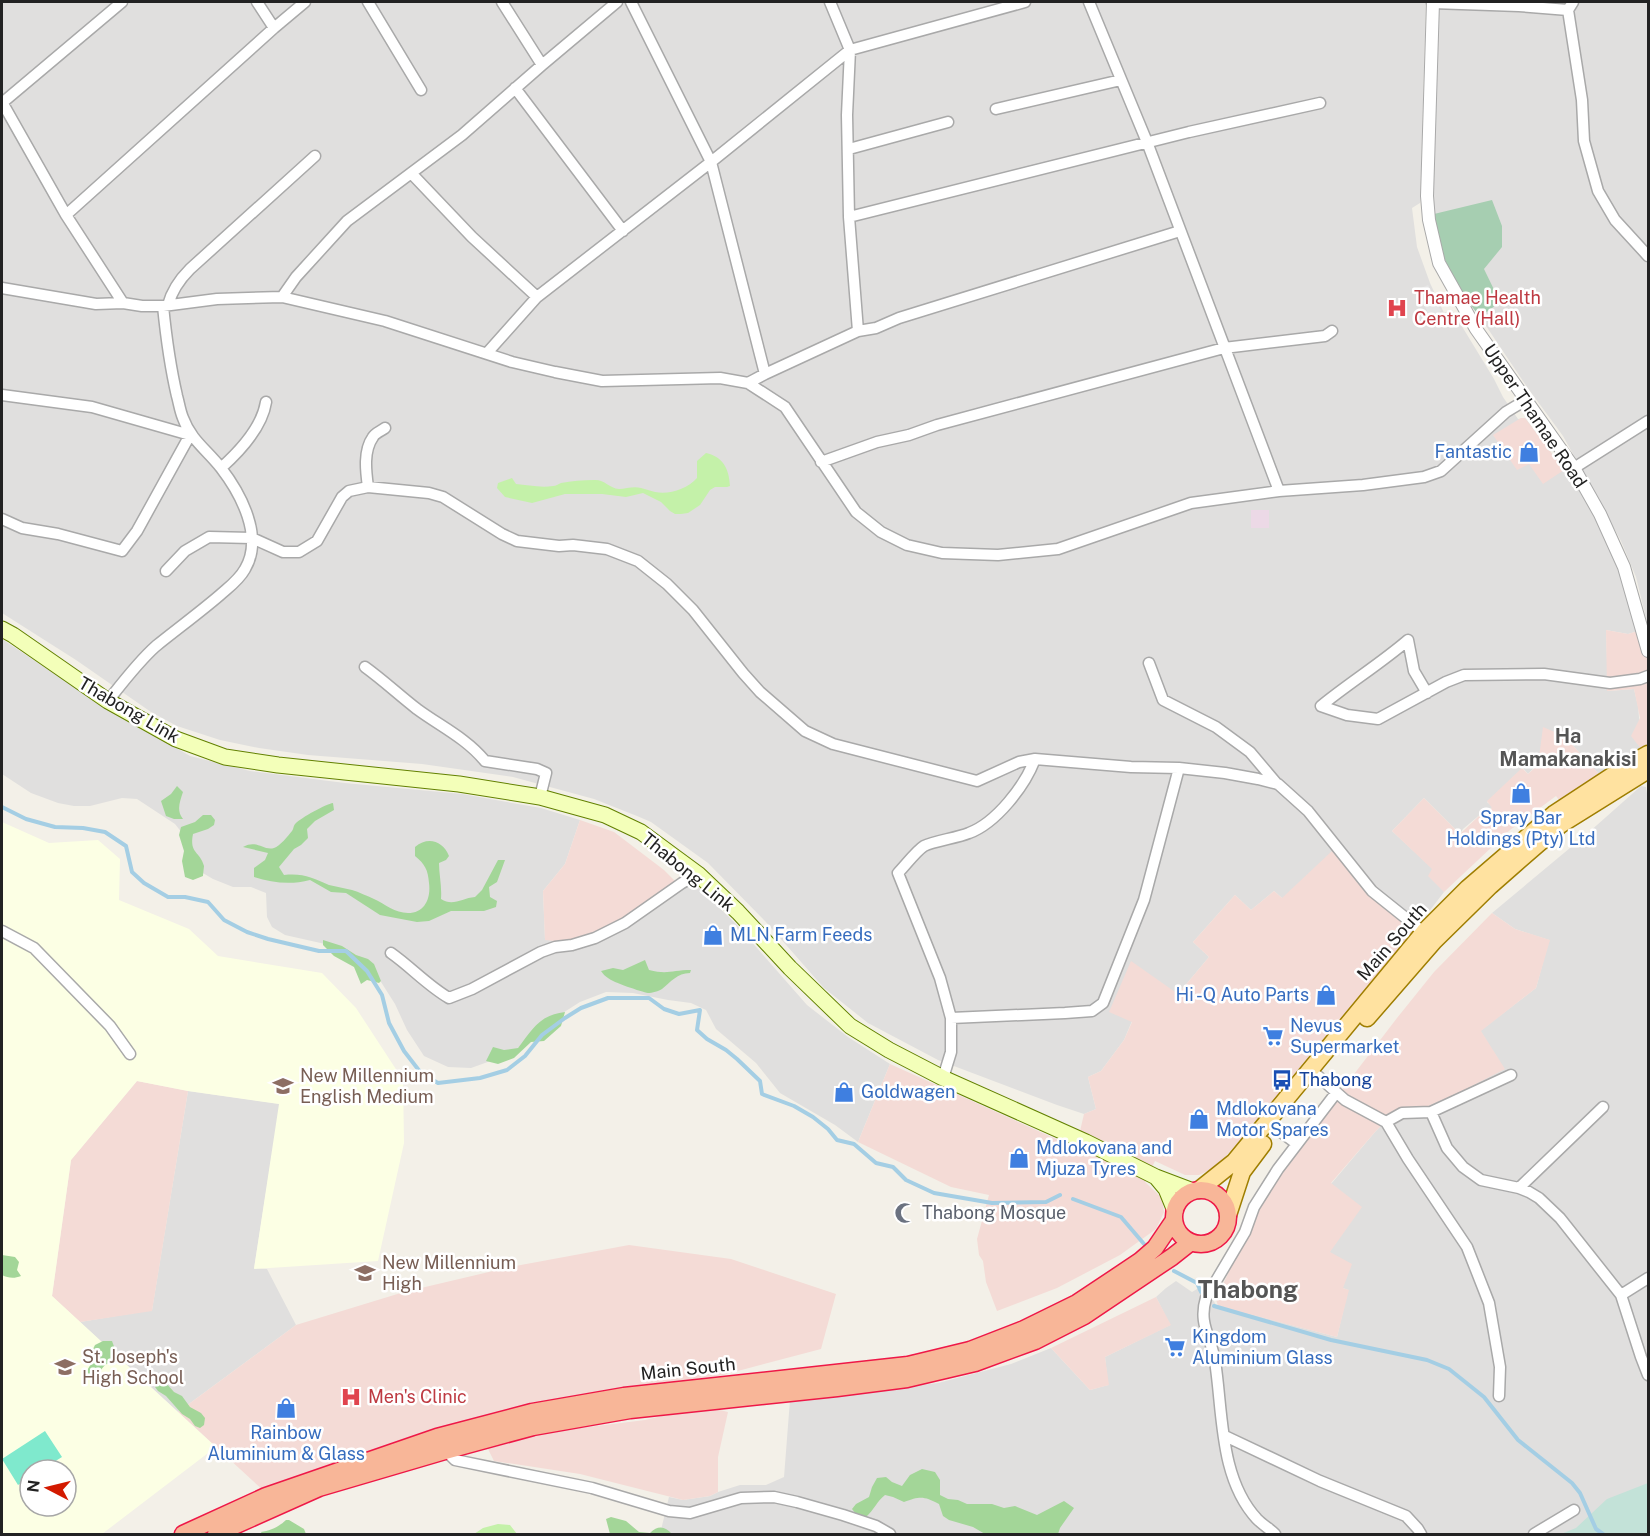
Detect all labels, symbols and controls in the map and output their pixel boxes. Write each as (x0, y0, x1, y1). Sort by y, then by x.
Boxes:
place label: Thamae Health Centre (Hall) (1414, 287, 1541, 329)
hospital icon: Thamae Health Centre (Hall) (1385, 296, 1409, 320)
street label: Upper Thamae Road (1479, 340, 1591, 492)
shop icon: Fantastic (1517, 440, 1541, 464)
place label: Fantastic (1435, 441, 1512, 462)
street label: Thabong Link (75, 672, 184, 747)
district label: Ha Mamakanakisi (1499, 724, 1637, 771)
shop icon: Spray Bar Holdings (Pty) Ltd (1509, 781, 1533, 805)
place label: Spray Bar Holdings (Pty) Ltd (1447, 807, 1595, 849)
street label: Thabong Link (638, 828, 739, 915)
street label: Main South (1352, 899, 1431, 984)
shop icon: MLN Farm Feeds (701, 923, 725, 947)
place label: MLN Farm Feeds (730, 924, 872, 945)
shop icon: Hi -Q Auto Parts (1314, 983, 1338, 1007)
place label: Hi -Q Auto Parts (1175, 984, 1309, 1005)
place label: Nevus Supermarket (1290, 1015, 1400, 1057)
supermarket icon: Nevus Supermarket (1261, 1024, 1285, 1048)
place label: New Millennium English Medium (300, 1065, 434, 1107)
bus stop icon: Thabong (1270, 1068, 1294, 1092)
place label: Thabong (1299, 1069, 1373, 1090)
school or university icon: New Millennium English Medium (271, 1074, 295, 1098)
shop icon: Goldwagen (832, 1080, 856, 1104)
place label: Goldwagen (861, 1081, 955, 1102)
place label: Mdlokovana Motor Spares (1216, 1098, 1329, 1140)
shop icon: Mdlokovana Motor Spares (1187, 1107, 1211, 1131)
place label: Mdlokovana and Mjuza Tyres (1036, 1137, 1172, 1179)
shop icon: Mdlokovana and Mjuza Tyres (1007, 1146, 1031, 1170)
mosque icon: Thabong Mosque (893, 1201, 917, 1225)
place label: Thabong Mosque (922, 1202, 1066, 1223)
place label: New Millennium High (382, 1252, 516, 1294)
school or university icon: New Millennium High (353, 1261, 377, 1285)
district label: Thabong (1198, 1275, 1298, 1303)
place label: Kingdom Aluminium Glass (1192, 1326, 1333, 1368)
supermarket icon: Kingdom Aluminium Glass (1163, 1335, 1187, 1359)
place label: St. Joseph's High School (82, 1346, 184, 1388)
street label: Main South (640, 1353, 736, 1384)
school or university icon: St. Joseph's High School (53, 1355, 77, 1379)
hospital icon: Men's Clinic (339, 1385, 363, 1409)
place label: Men's Clinic (368, 1386, 467, 1407)
shop icon: Rainbow Aluminium & Glass (274, 1396, 298, 1420)
place label: Rainbow Aluminium & Glass (207, 1422, 365, 1464)
north arrow (18, 1458, 78, 1518)
text: N (23, 1479, 44, 1494)

